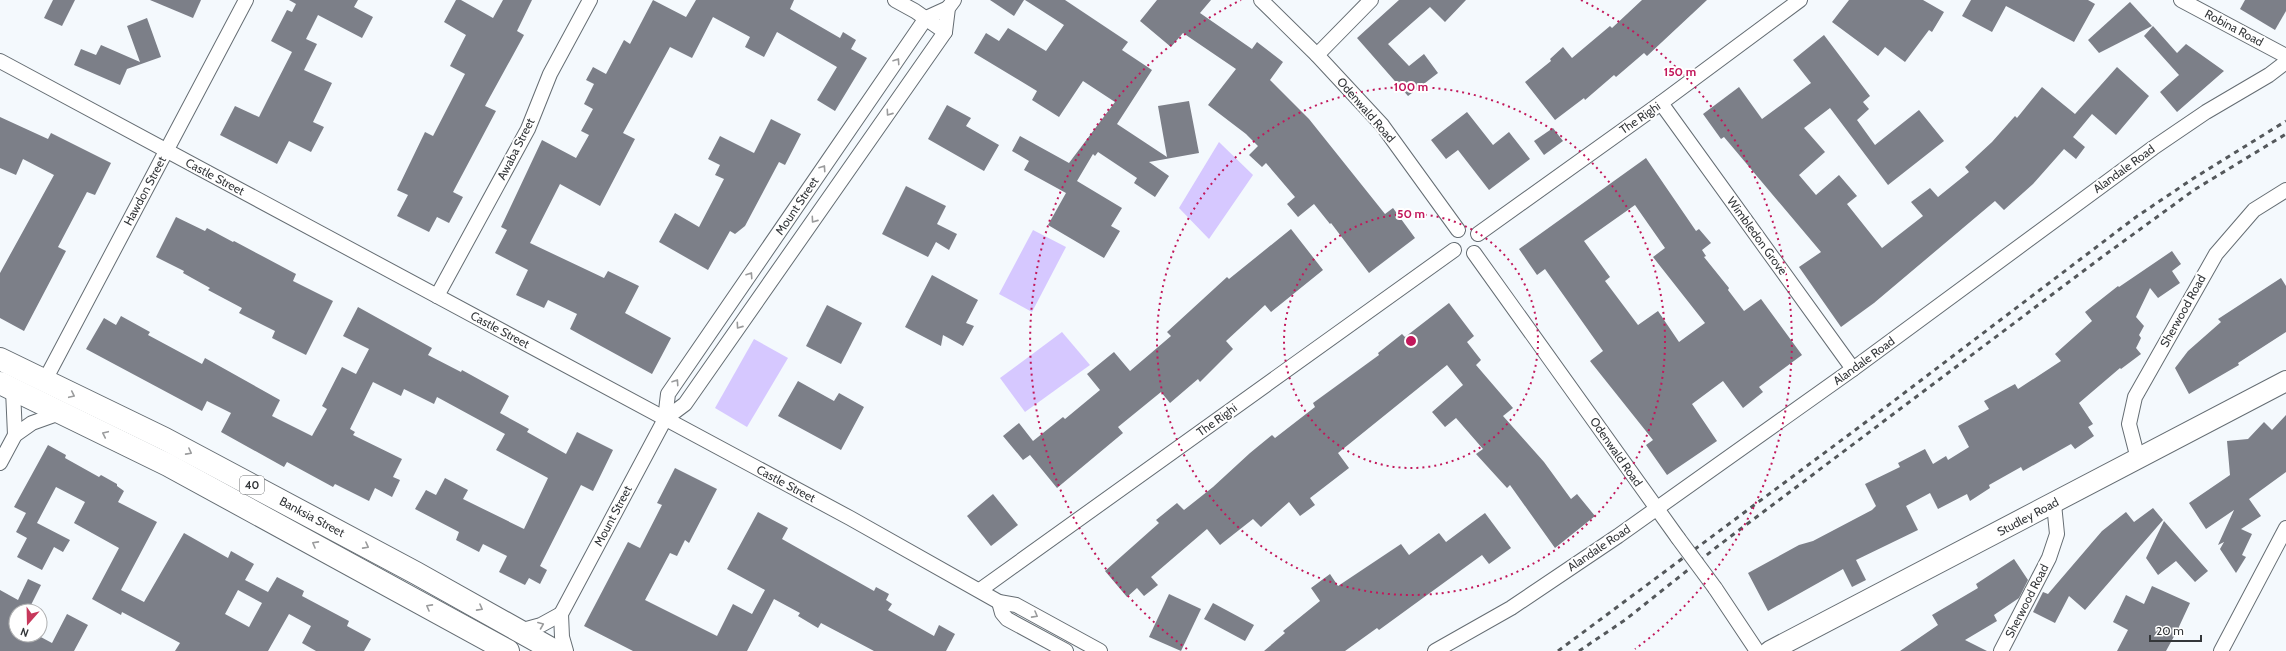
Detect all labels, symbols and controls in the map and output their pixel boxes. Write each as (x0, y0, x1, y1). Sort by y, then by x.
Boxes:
street label: Robina Road (2202, 6, 2266, 49)
one-way arrow (892, 58, 900, 65)
text: 150 m (1664, 64, 1696, 79)
street label: Odenwald Road (1334, 74, 1399, 145)
text: 100 m (1394, 79, 1428, 94)
street label: The Righi (1616, 98, 1663, 137)
one-way arrow (886, 109, 894, 116)
street label: Awaba Street (494, 115, 538, 182)
street label: Alandale Road (2090, 141, 2158, 196)
street label: Hawdon Street (120, 154, 169, 228)
street label: Castle Street (183, 155, 247, 198)
one-way arrow (818, 165, 826, 172)
street label: Mount Street (772, 174, 821, 238)
street label: Wimbledon Grove (1724, 194, 1791, 278)
text: 50 m (1397, 206, 1425, 221)
one-way arrow (812, 215, 819, 222)
street label: Sherwood Road (2156, 272, 2209, 350)
one-way arrow (745, 273, 752, 280)
street label: Castle Street (468, 308, 532, 351)
one-way arrow (736, 322, 744, 329)
street label: Alandale Road (1830, 333, 1898, 388)
centre of rings (1404, 334, 1418, 348)
one-way arrow (671, 380, 678, 387)
one-way arrow (68, 390, 76, 398)
street label: The Righi (1194, 400, 1240, 439)
street label: Odenwald Road (1587, 414, 1646, 489)
one-way arrow (102, 431, 109, 439)
one-way arrow (185, 447, 192, 455)
street label: Castle Street (754, 462, 818, 505)
road number: 40 (240, 476, 264, 494)
street label: Mount Street (590, 483, 635, 549)
street label: Banksia Street (277, 493, 347, 540)
street label: Studley Road (1994, 494, 2061, 539)
street label: Alandale Road (1564, 521, 1633, 574)
one-way arrow (312, 541, 320, 548)
one-way arrow (362, 542, 369, 549)
street label: Sherwood Road (2002, 561, 2052, 640)
north arrow (8, 603, 48, 643)
one-way arrow (426, 604, 433, 611)
one-way arrow (476, 604, 483, 611)
one-way arrow (1031, 611, 1038, 618)
scale bar (2150, 617, 2201, 643)
one-way arrow (537, 622, 545, 630)
text: 20 m (2156, 623, 2184, 638)
text: N (19, 624, 31, 640)

